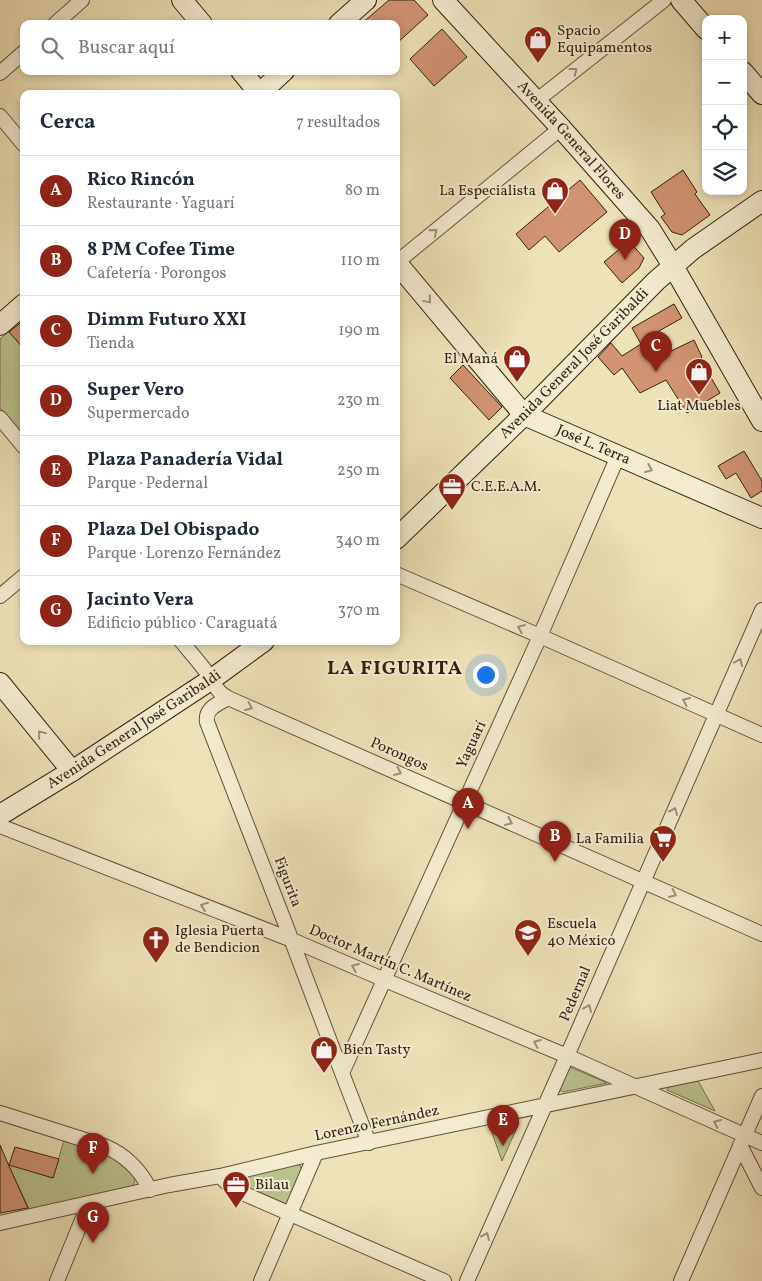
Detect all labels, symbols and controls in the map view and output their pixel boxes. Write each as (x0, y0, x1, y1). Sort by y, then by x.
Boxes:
map controls (702, 15, 747, 195)
button: + (702, 15, 747, 60)
search box (20, 20, 400, 75)
place label: Spacio Equipamentos (557, 21, 652, 59)
shop icon: Spacio Equipamentos (523, 25, 553, 64)
icon: search (38, 34, 66, 62)
text: Buscar aquí (78, 35, 175, 61)
button: − (702, 60, 747, 105)
one-way arrow (568, 68, 578, 77)
street label: Avenida General Flores (512, 76, 630, 204)
button: locate (702, 105, 747, 150)
text: Cerca (40, 108, 95, 137)
text: 7 resultados (296, 112, 380, 134)
button: layers (702, 150, 747, 195)
text: Rico Rincón (87, 167, 195, 193)
shop icon: La Especialista (540, 176, 570, 215)
text: A (50, 180, 62, 202)
text: 80 m (345, 180, 380, 202)
place label: La Especialista (439, 181, 536, 202)
text: Restaurante · Yaguarí (87, 193, 235, 215)
pin: D (609, 219, 641, 260)
one-way arrow (428, 229, 437, 237)
text: 8 PM Cofee Time (87, 237, 235, 263)
text: B (51, 250, 61, 272)
text: 110 m (341, 250, 380, 272)
text: Cafetería · Porongos (87, 263, 226, 285)
street label: Avenida General José Garibaldi (495, 284, 654, 444)
one-way arrow (422, 294, 430, 303)
text: Dimm Futuro XXI (87, 307, 247, 333)
text: C (51, 320, 61, 342)
text: 190 m (338, 320, 380, 342)
pin: C (640, 331, 672, 372)
text: Tienda (87, 333, 135, 355)
shop icon: El Maná (502, 344, 532, 383)
place label: El Maná (444, 349, 498, 370)
shop icon: Liat Muebles (684, 357, 714, 396)
text: Super Vero (87, 377, 184, 403)
text: D (50, 390, 62, 412)
text: 230 m (337, 390, 380, 412)
place label: Liat Muebles (657, 396, 741, 417)
text: Supermercado (87, 403, 189, 425)
street label: José L. Terra (553, 420, 634, 470)
text: Plaza Panadería Vidal (87, 447, 283, 473)
text: E (51, 460, 61, 482)
text: 250 m (337, 460, 380, 482)
one-way arrow (644, 463, 653, 473)
office icon: C.E.E.A.M. (437, 472, 467, 511)
text: Parque · Pedernal (87, 473, 208, 495)
place label: C.E.E.A.M. (471, 477, 541, 498)
text: Plaza Del Obispado (87, 517, 259, 543)
text: F (51, 530, 61, 552)
text: 340 m (336, 530, 380, 552)
text: Parque · Lorenzo Fernández (87, 543, 281, 565)
text: Jacinto Vera (87, 587, 194, 613)
text: G (50, 600, 62, 622)
text: 370 m (338, 600, 380, 622)
text: Edificio público · Caraguatá (87, 613, 277, 635)
one-way arrow (517, 623, 526, 634)
district label: LA FIGURITA (327, 655, 463, 683)
one-way arrow (733, 658, 744, 667)
your location (473, 662, 499, 688)
street label: Avenida General José Garibaldi (43, 665, 226, 794)
one-way arrow (682, 697, 691, 707)
one-way arrow (244, 701, 253, 712)
street label: Yaguarí (452, 717, 492, 772)
one-way arrow (38, 730, 47, 739)
street label: Porongos (367, 733, 431, 777)
one-way arrow (393, 766, 402, 777)
pin: A (452, 788, 484, 829)
one-way arrow (668, 807, 678, 816)
one-way arrow (504, 815, 513, 826)
pin: B (539, 821, 571, 862)
supermarket icon: La Familia (648, 824, 678, 863)
place label: La Familia (576, 829, 644, 850)
street label: Figurita (268, 854, 306, 910)
one-way arrow (668, 888, 677, 899)
one-way arrow (200, 901, 209, 912)
place label: Escuela 40 México (547, 914, 615, 952)
school or university icon: Escuela 40 México (513, 918, 543, 957)
street label: Doctor Martín C. Martínez (305, 920, 475, 1008)
place label: Iglesia Puerta de Bendicion (175, 921, 264, 959)
church icon: Iglesia Puerta de Bendicion (141, 925, 171, 964)
one-way arrow (351, 962, 360, 973)
street label: Pedernal (555, 963, 597, 1025)
one-way arrow (581, 1004, 592, 1013)
shop icon: Bien Tasty (309, 1035, 339, 1074)
one-way arrow (533, 1039, 542, 1050)
place label: Bien Tasty (343, 1040, 411, 1061)
street label: Lorenzo Fernández (313, 1101, 441, 1147)
pin: E (487, 1105, 519, 1146)
one-way arrow (713, 1119, 722, 1130)
pin: F (77, 1133, 109, 1174)
office icon: Bilau (221, 1170, 251, 1209)
place label: Bilau (255, 1175, 289, 1196)
pin: G (77, 1202, 109, 1243)
one-way arrow (480, 1232, 491, 1241)

